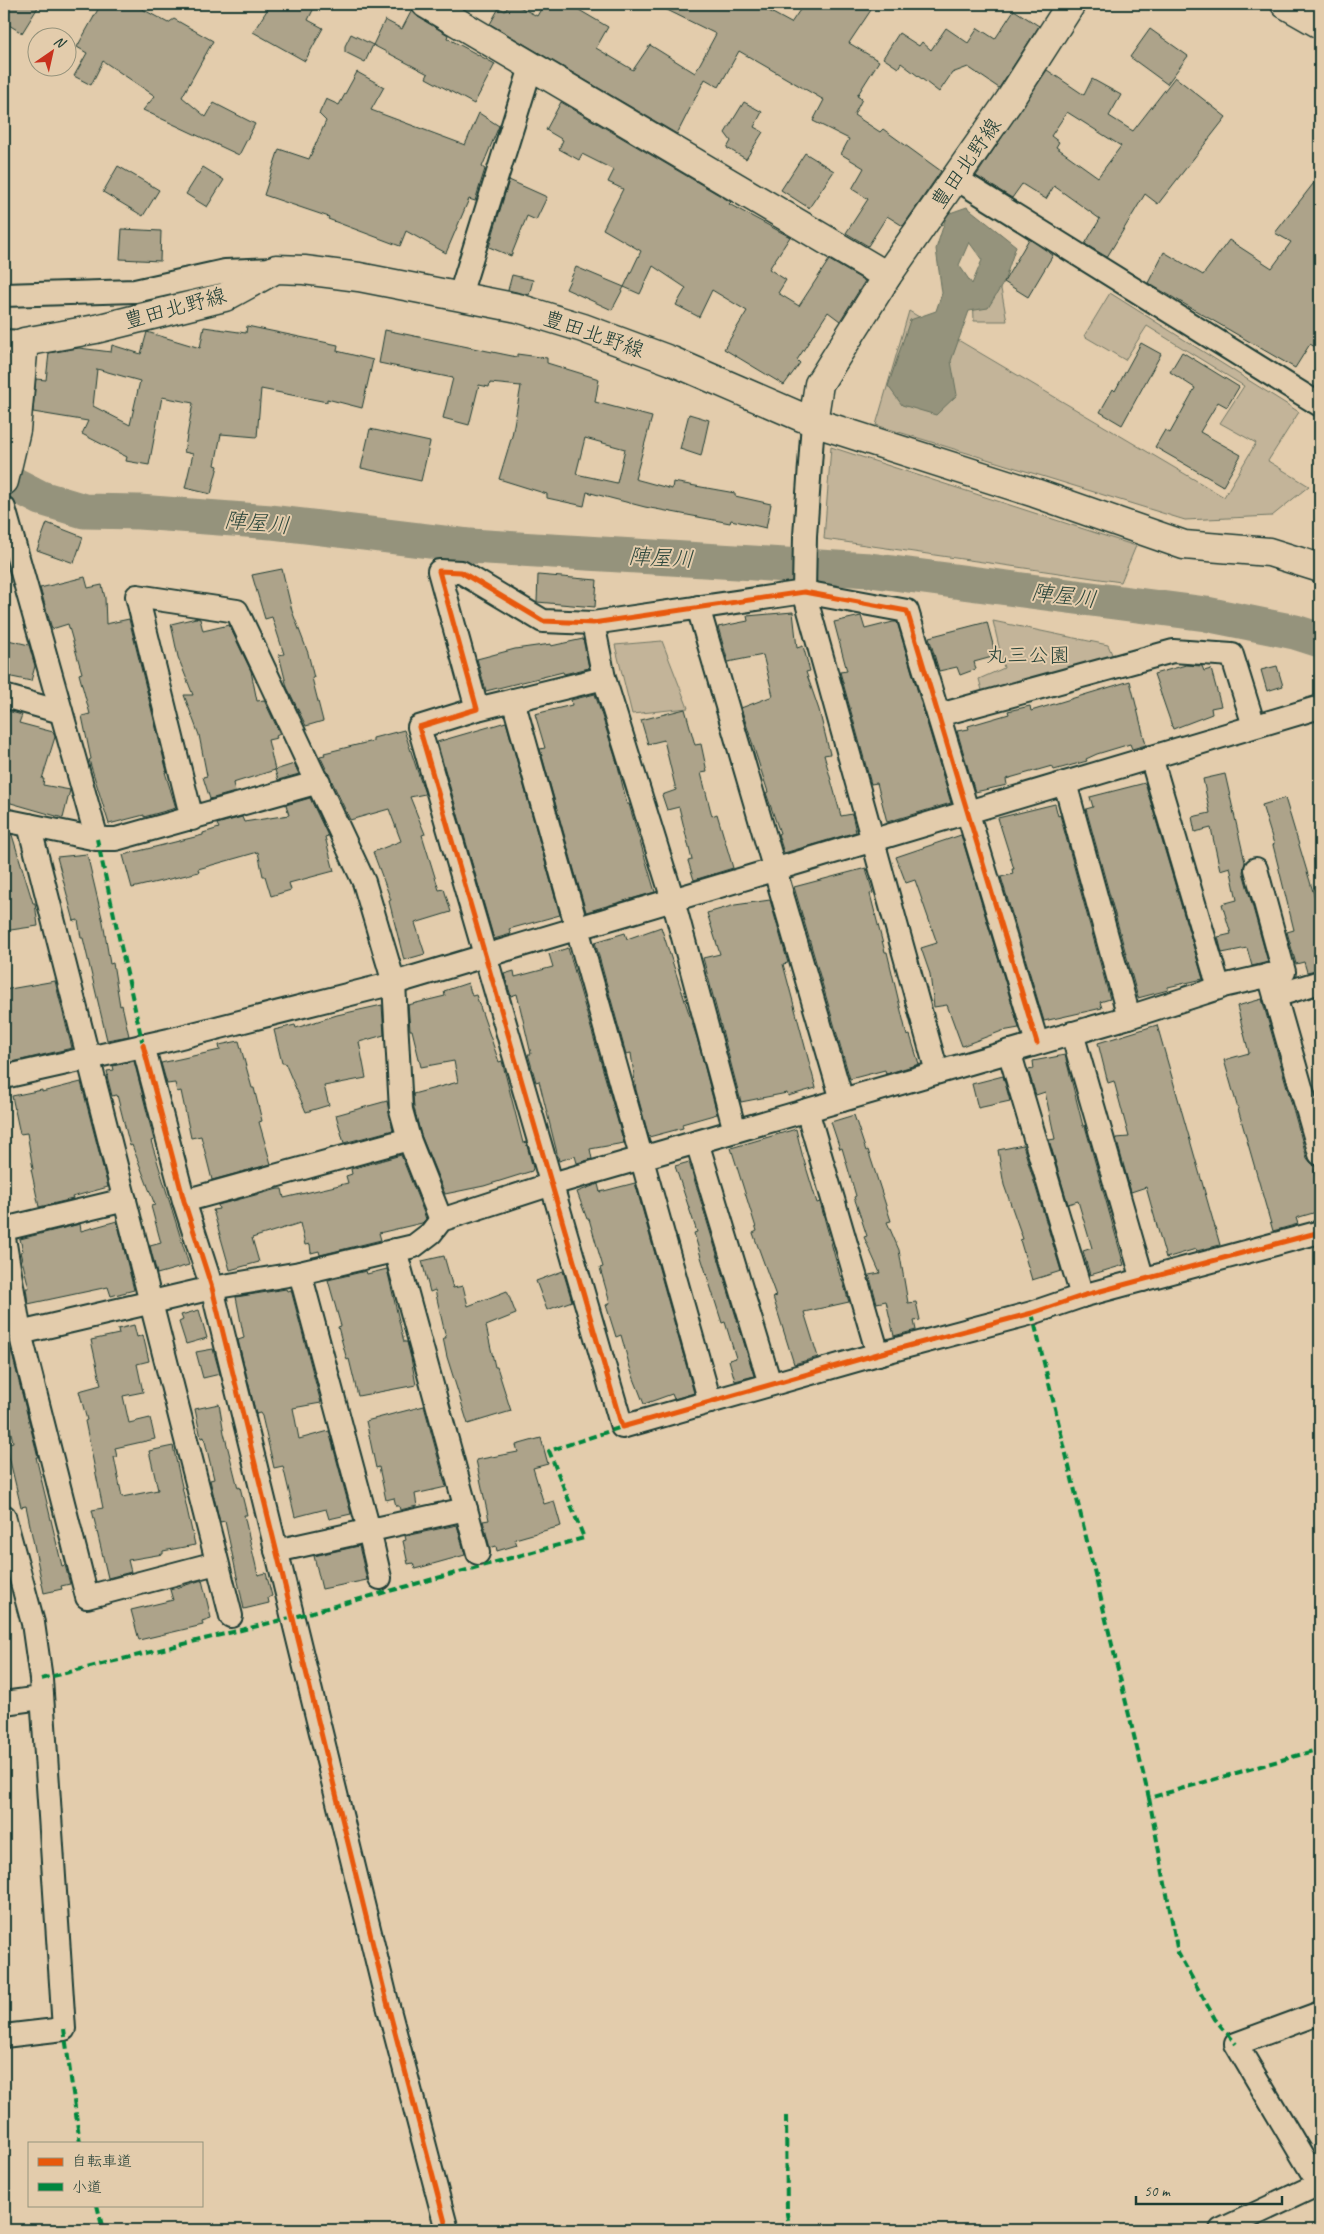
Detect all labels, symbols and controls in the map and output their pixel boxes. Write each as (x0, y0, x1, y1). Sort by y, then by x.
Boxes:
north arrow (28, 28, 78, 78)
text: N (51, 32, 69, 52)
street label: 豊田北野線 (925, 113, 1007, 213)
street label: 豊田北野線 (121, 282, 229, 334)
street label: 豊田北野線 (540, 305, 648, 363)
water label: 陣屋川 (223, 506, 291, 540)
water label: 陣屋川 (627, 542, 695, 574)
water label: 陣屋川 (1029, 578, 1098, 614)
park label: 丸三公園 (986, 642, 1070, 668)
legend (28, 2142, 202, 2206)
text: 自転車道 (72, 2152, 132, 2171)
scale bar (1136, 2174, 1283, 2206)
text: 小道 (72, 2178, 102, 2197)
text: 50 m (1144, 2182, 1171, 2201)

